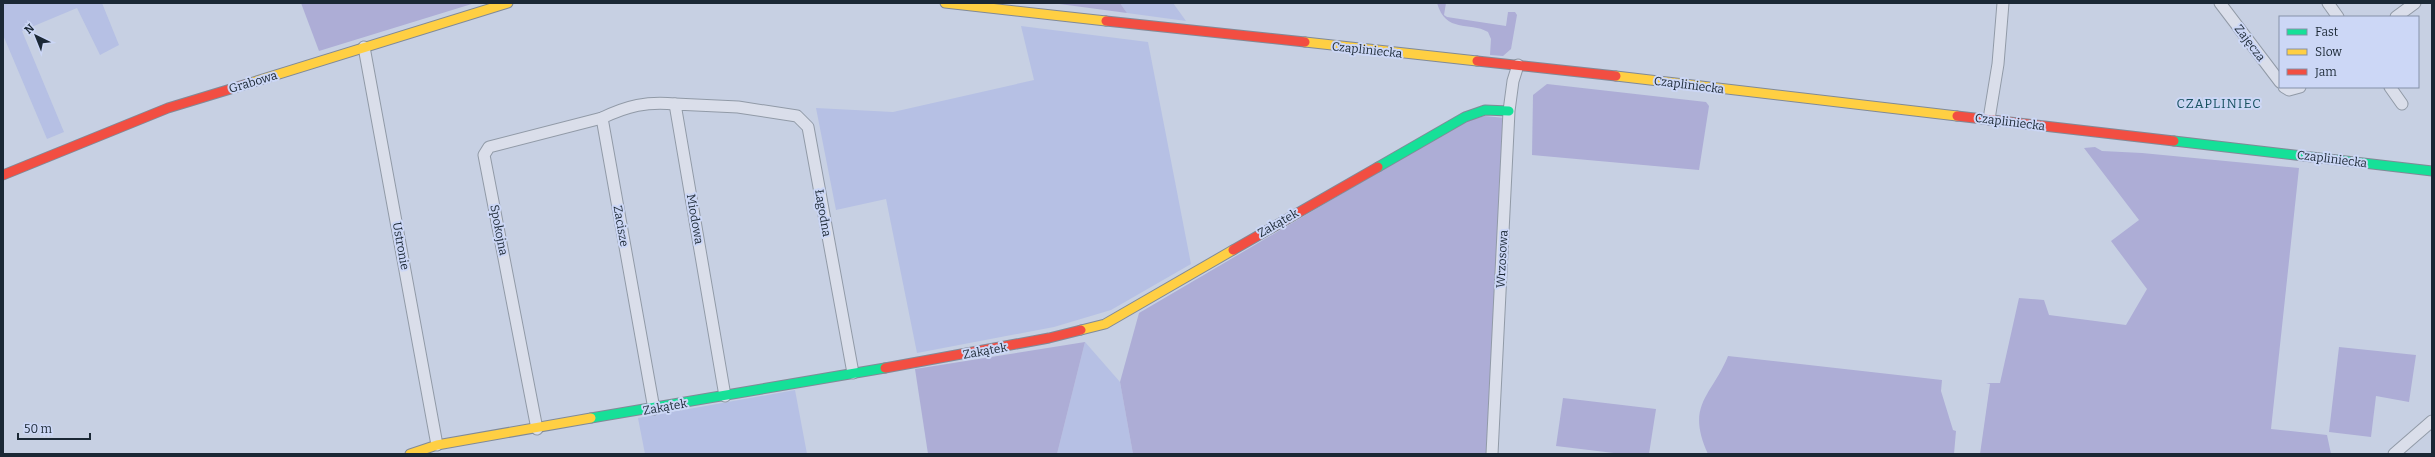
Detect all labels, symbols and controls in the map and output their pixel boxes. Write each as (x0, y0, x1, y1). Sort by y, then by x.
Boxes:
north arrow (16, 16, 56, 56)
legend (2279, 16, 2419, 88)
text: N (22, 21, 37, 37)
street label: Zajęcza (2232, 22, 2269, 64)
text: Fast (2315, 25, 2339, 39)
street label: Czapliniecka (1331, 39, 1403, 61)
text: Slow (2315, 45, 2342, 59)
text: Jam (2314, 65, 2337, 79)
street label: Grabowa (227, 68, 279, 96)
street label: Czapliniecka (1653, 74, 1725, 96)
district label: CZAPLINIEC (2176, 96, 2262, 111)
street label: Czapliniecka (1974, 111, 2046, 133)
street label: Czapliniecka (2296, 148, 2368, 170)
street label: Łagodna (812, 188, 834, 238)
street label: Miodowa (684, 193, 706, 246)
street label: Spokojna (487, 203, 511, 257)
street label: Zacisze (610, 204, 632, 248)
street label: Zakątek (1255, 206, 1301, 240)
street label: Ustronie (390, 221, 412, 271)
street label: Wrzosowa (1493, 229, 1511, 288)
street label: Zakątek (962, 340, 1008, 362)
street label: Zakątek (642, 396, 688, 418)
scale bar (18, 415, 90, 441)
text: 50 m (24, 422, 53, 436)

